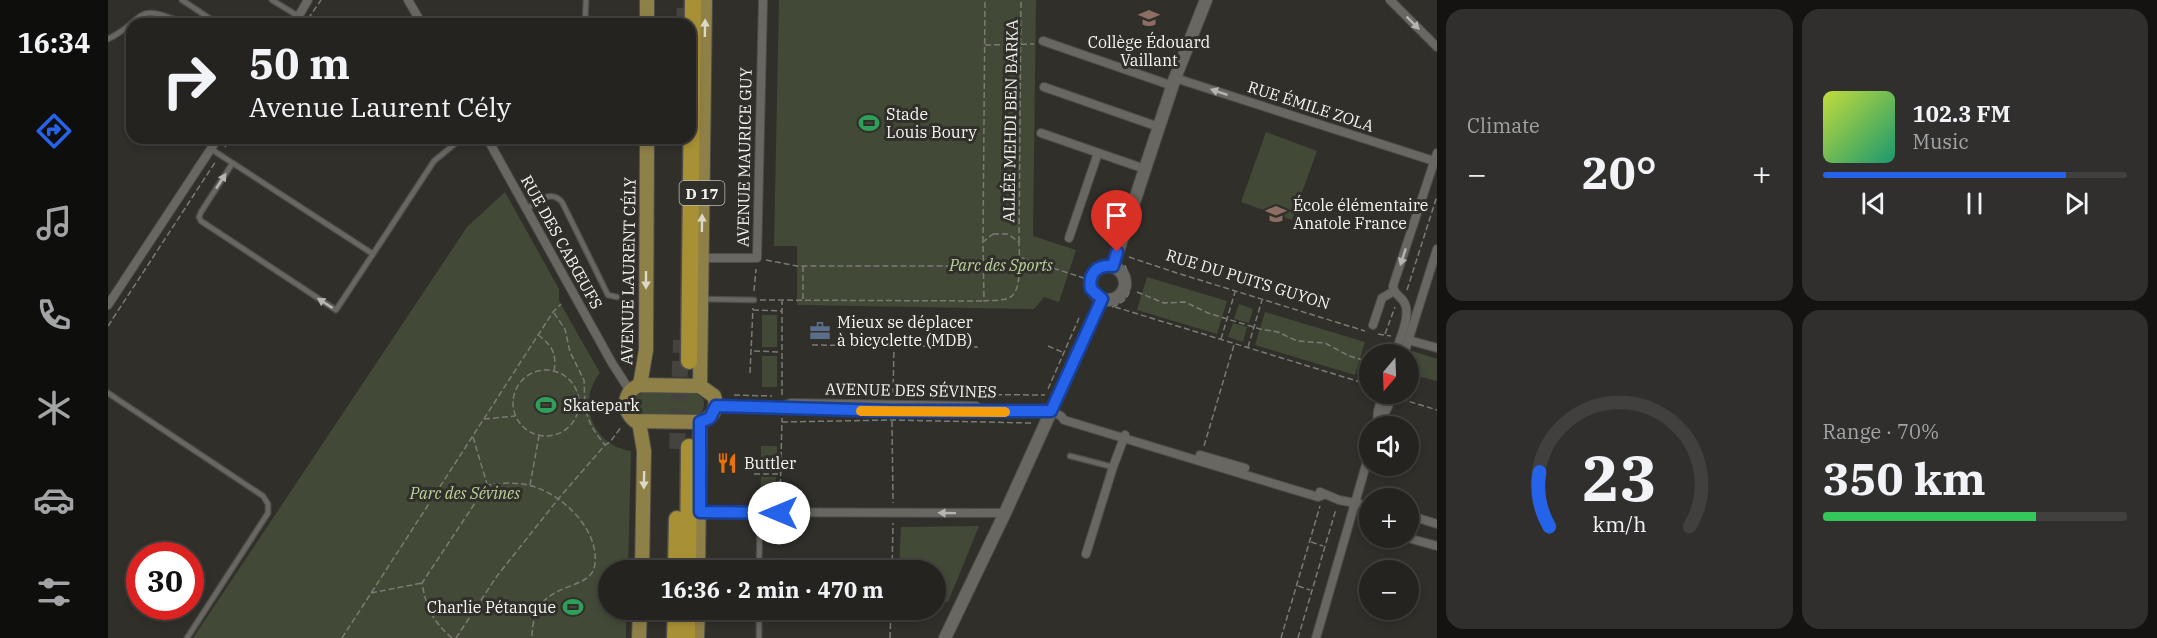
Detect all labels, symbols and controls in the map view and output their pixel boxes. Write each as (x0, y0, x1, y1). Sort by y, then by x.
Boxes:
school or university icon: Collège Édouard Vaillant (1137, 6, 1161, 30)
one-way arrow (1406, 16, 1420, 30)
one-way arrow (700, 19, 710, 38)
street label: ALLÉE MEHDI BEN BARKA (997, 19, 1022, 223)
text: 16:34 (18, 25, 90, 60)
place label: Collège Édouard Vaillant (1088, 31, 1211, 70)
text: 50 m (249, 36, 350, 91)
icon: right (150, 42, 228, 120)
street label: AVENUE MAURICE GUY (732, 67, 756, 247)
street label: RUE ÉMILE ZOLA (1245, 75, 1377, 136)
one-way arrow (1210, 87, 1228, 97)
text: Avenue Laurent Cély (249, 89, 511, 124)
text: 102.3 FM (1913, 99, 2010, 128)
place label: Stade Louis Boury (886, 104, 977, 142)
icon: directions (33, 110, 75, 152)
sports icon: Stade Louis Boury (857, 111, 881, 135)
text: Climate (1467, 112, 1540, 139)
text: Music (1913, 128, 1969, 155)
text: 20° (1582, 143, 1657, 201)
text: − (1467, 152, 1487, 195)
text: + (1752, 152, 1772, 195)
street label: RUE DES CABŒUFS (517, 171, 607, 313)
one-way arrow (215, 174, 227, 190)
street label: AVENUE LAURENT CÉLY (615, 177, 640, 365)
road number: D 17 (680, 181, 724, 205)
icon: previous (1857, 187, 1890, 220)
icon: pause (1958, 187, 1991, 220)
icon: next (2060, 187, 2093, 220)
pin (1091, 190, 1142, 252)
place label: École élémentaire Anatole France (1293, 194, 1428, 233)
icon: arrive (1100, 199, 1133, 232)
icon: music (33, 202, 75, 244)
school or university icon: École élémentaire Anatole France (1264, 202, 1288, 226)
one-way arrow (697, 214, 707, 233)
street label: RUE DU PUITS GUYON (1163, 244, 1333, 314)
one-way arrow (1398, 248, 1407, 266)
park label: Parc des Sports (948, 255, 1053, 275)
one-way arrow (641, 271, 651, 290)
icon: phone (33, 294, 75, 336)
one-way arrow (317, 297, 333, 308)
place label: Mieux se déplacer à bicyclette (MDB) (837, 312, 973, 350)
office icon: Mieux se déplacer à bicyclette (MDB) (808, 319, 832, 343)
north arrow (1359, 344, 1419, 404)
map controls (1359, 344, 1419, 620)
street label: AVENUE DES SÉVINES (825, 378, 997, 401)
icon: climate (33, 387, 75, 429)
sports icon: Skatepark (534, 393, 558, 417)
place label: Skatepark (563, 395, 640, 415)
button: sound (1359, 416, 1419, 476)
text: Range · 70% (1823, 418, 1939, 445)
text: 23 (1582, 437, 1657, 518)
text: 350 km (1823, 449, 1986, 507)
restaurant icon: Buttler (715, 451, 739, 475)
place label: Buttler (744, 453, 796, 473)
one-way arrow (639, 471, 648, 490)
icon: car (33, 479, 75, 521)
position arrow (747, 481, 811, 545)
park label: Parc des Sévines (409, 483, 520, 503)
button: + (1359, 488, 1419, 548)
one-way arrow (937, 508, 956, 518)
text: km/h (1592, 510, 1646, 538)
speed limit sign: 30 (126, 542, 204, 620)
button: − (1359, 560, 1419, 620)
icon: filters (33, 571, 75, 613)
text: 16:36 · 2 min · 470 m (660, 575, 884, 604)
sports icon: Charlie Pétanque (561, 595, 585, 619)
place label: Charlie Pétanque (427, 597, 556, 617)

